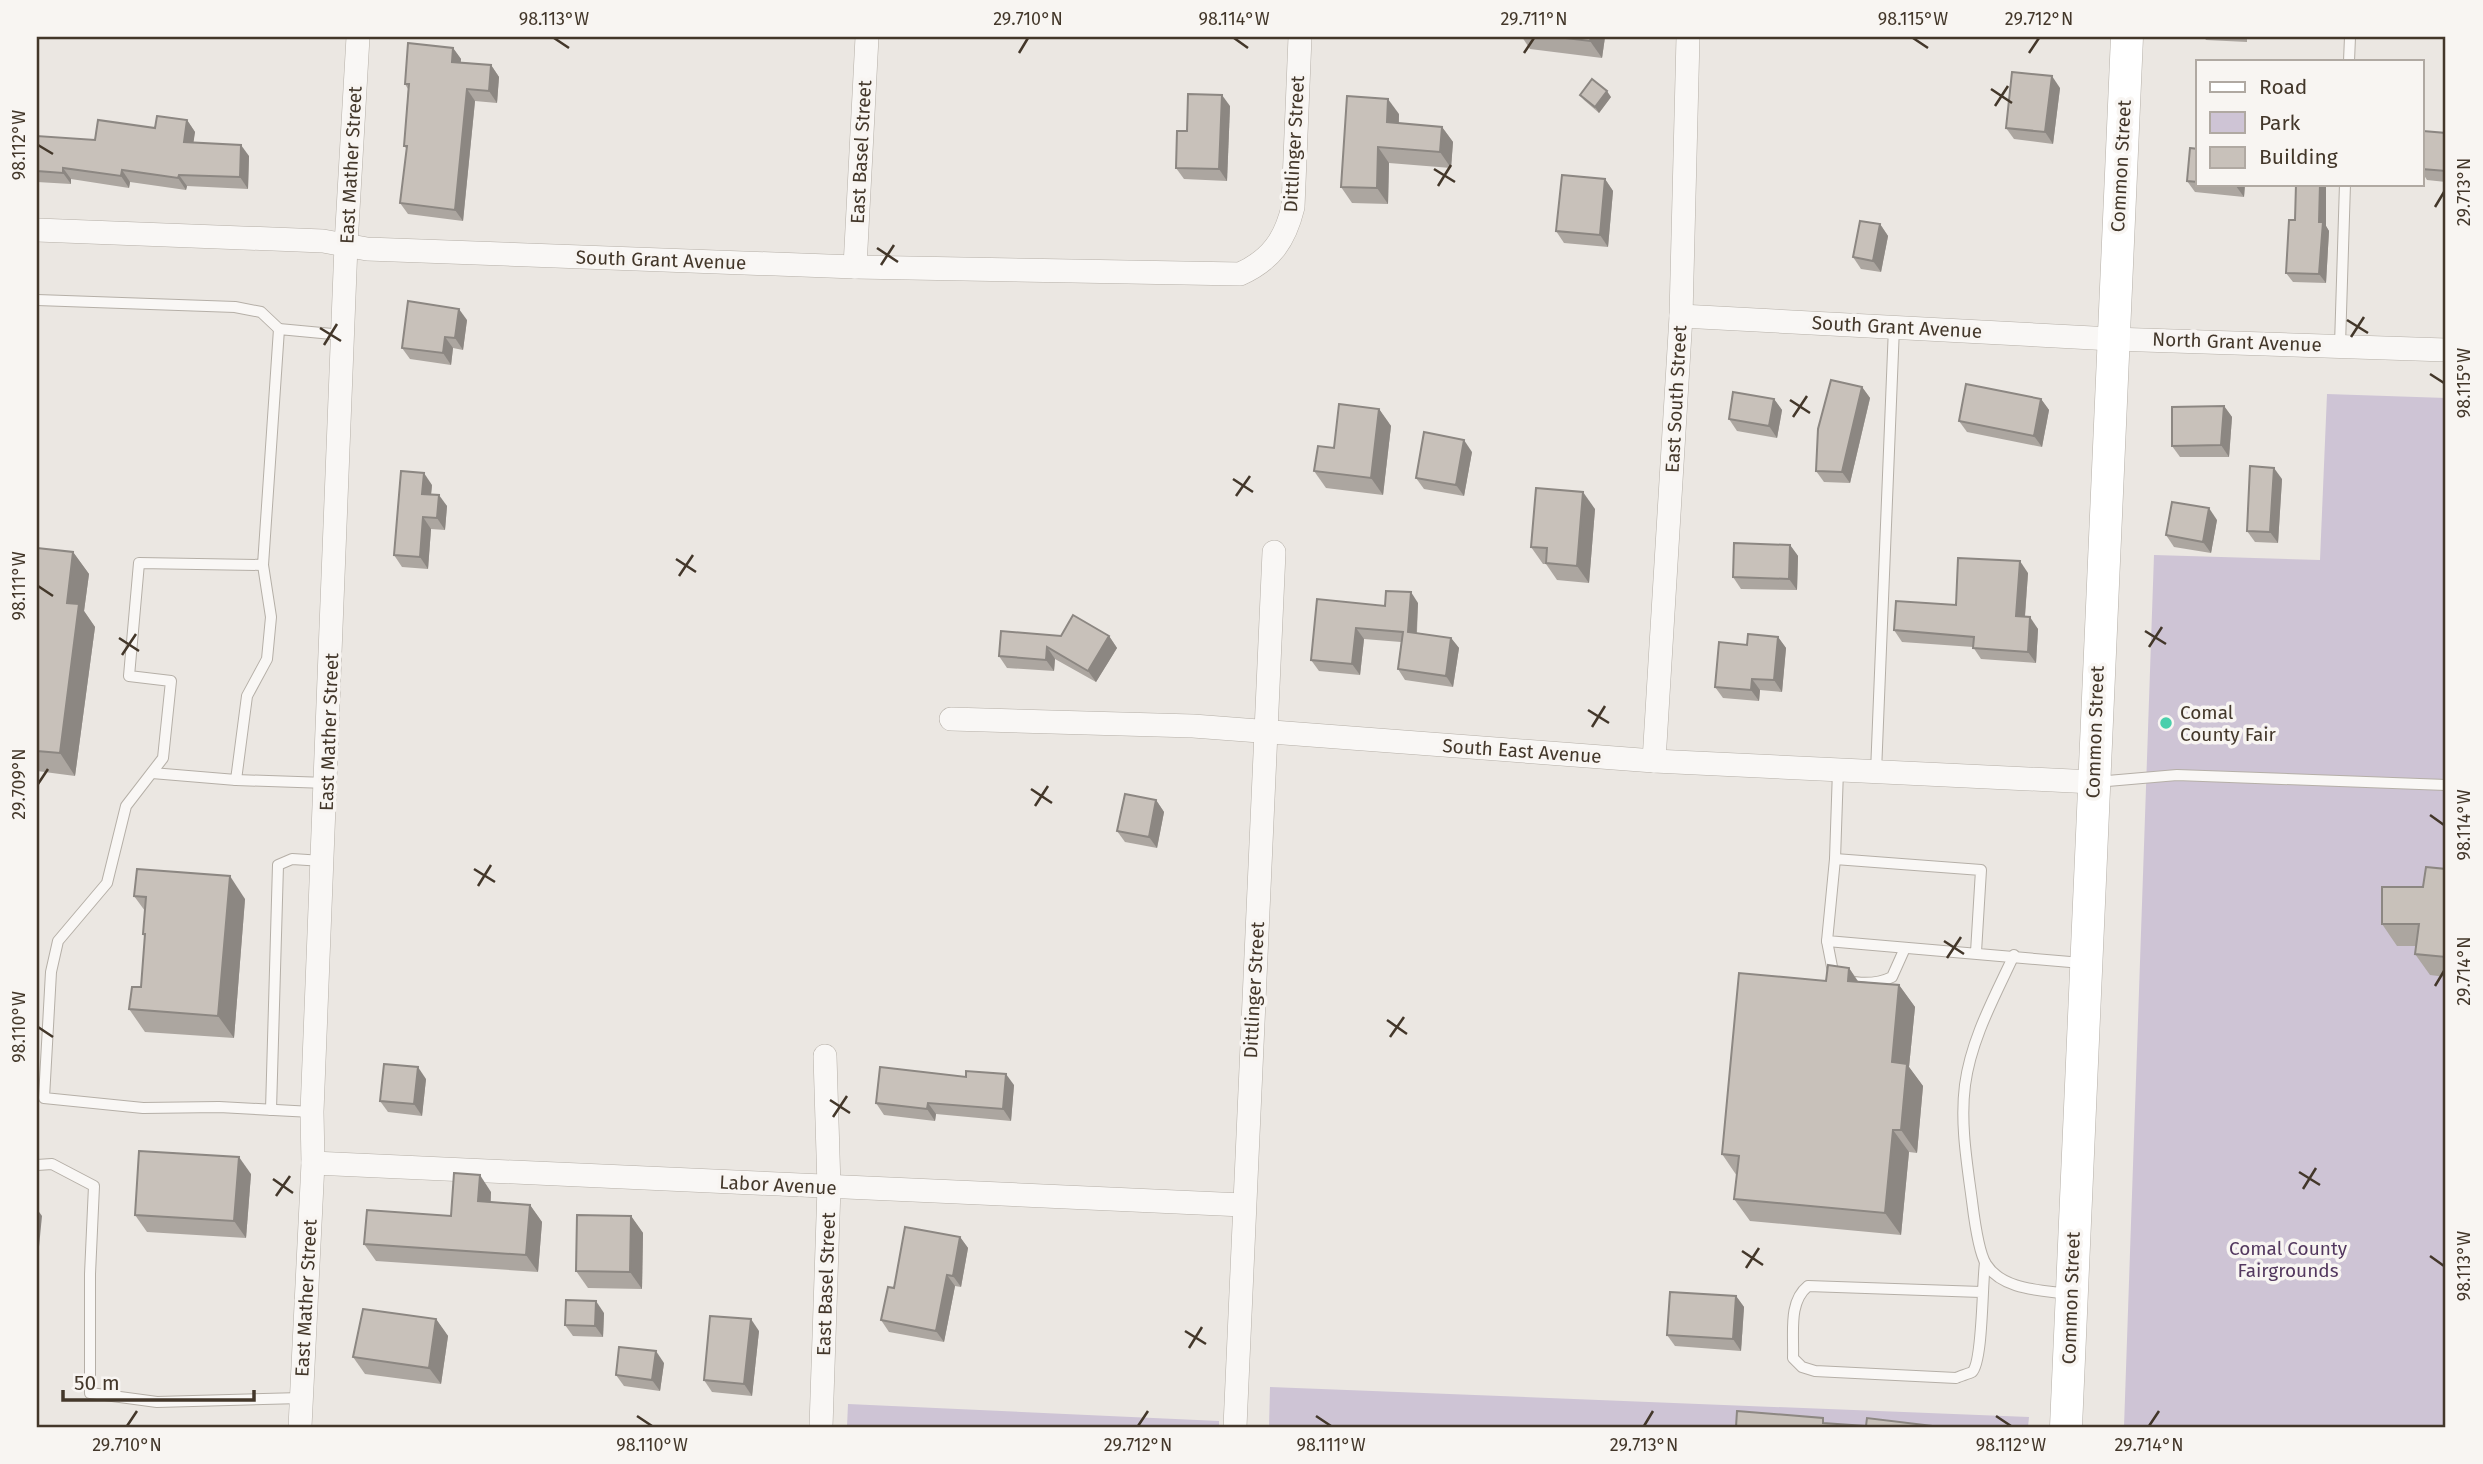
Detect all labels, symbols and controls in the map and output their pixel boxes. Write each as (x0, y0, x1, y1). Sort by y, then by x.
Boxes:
text: 98.113°W (519, 8, 589, 30)
text: 29.710°N (993, 8, 1063, 30)
text: 98.114°W (1198, 8, 1270, 30)
text: 29.711°N (1500, 8, 1568, 30)
text: 98.115°W (1878, 8, 1948, 30)
text: 29.712°N (2005, 8, 2073, 30)
legend (2196, 60, 2424, 186)
text: Road (2259, 74, 2307, 100)
street label: Dittlinger Street (1279, 75, 1309, 213)
street label: East Basel Street (846, 79, 876, 224)
street label: East Mather Street (335, 85, 367, 245)
street label: Common Street (2106, 99, 2136, 233)
text: 98.112°W (8, 110, 30, 180)
text: Park (2259, 110, 2301, 136)
text: Building (2259, 144, 2338, 170)
text: 29.713°N (2453, 158, 2475, 226)
street label: South Grant Avenue (575, 246, 747, 274)
street label: South Grant Avenue (1811, 311, 1983, 343)
street label: East South Street (1661, 324, 1691, 473)
street label: North Grant Avenue (2152, 328, 2322, 356)
text: 98.115°W (2453, 348, 2475, 418)
text: 98.111°W (8, 551, 30, 621)
street label: East Mather Street (315, 652, 343, 811)
street label: Common Street (2081, 665, 2109, 799)
place label: Comal County Fair (2180, 701, 2277, 746)
marker: Comal County Fair (2158, 715, 2174, 731)
street label: South East Avenue (1442, 734, 1602, 768)
text: 29.709°N (8, 748, 30, 820)
text: 98.114°W (2453, 789, 2475, 861)
street label: Dittlinger Street (1239, 921, 1269, 1059)
text: 29.714°N (2453, 936, 2475, 1006)
text: 98.110°W (8, 991, 30, 1063)
street label: Labor Avenue (719, 1170, 837, 1200)
street label: East Basel Street (812, 1212, 840, 1356)
street label: East Mather Street (290, 1218, 322, 1378)
street label: Common Street (2057, 1231, 2085, 1365)
text: 98.113°W (2453, 1231, 2475, 1301)
park label: Comal County Fairgrounds (2229, 1237, 2348, 1282)
scale bar (63, 1359, 254, 1403)
text: 50 m (74, 1370, 120, 1396)
text: 29.710°N (92, 1434, 162, 1456)
text: 98.110°W (616, 1434, 688, 1456)
text: 29.712°N (1104, 1434, 1172, 1456)
text: 98.111°W (1296, 1434, 1366, 1456)
text: 29.713°N (1610, 1434, 1678, 1456)
text: 98.112°W (1976, 1434, 2046, 1456)
text: 29.714°N (2114, 1434, 2184, 1456)

